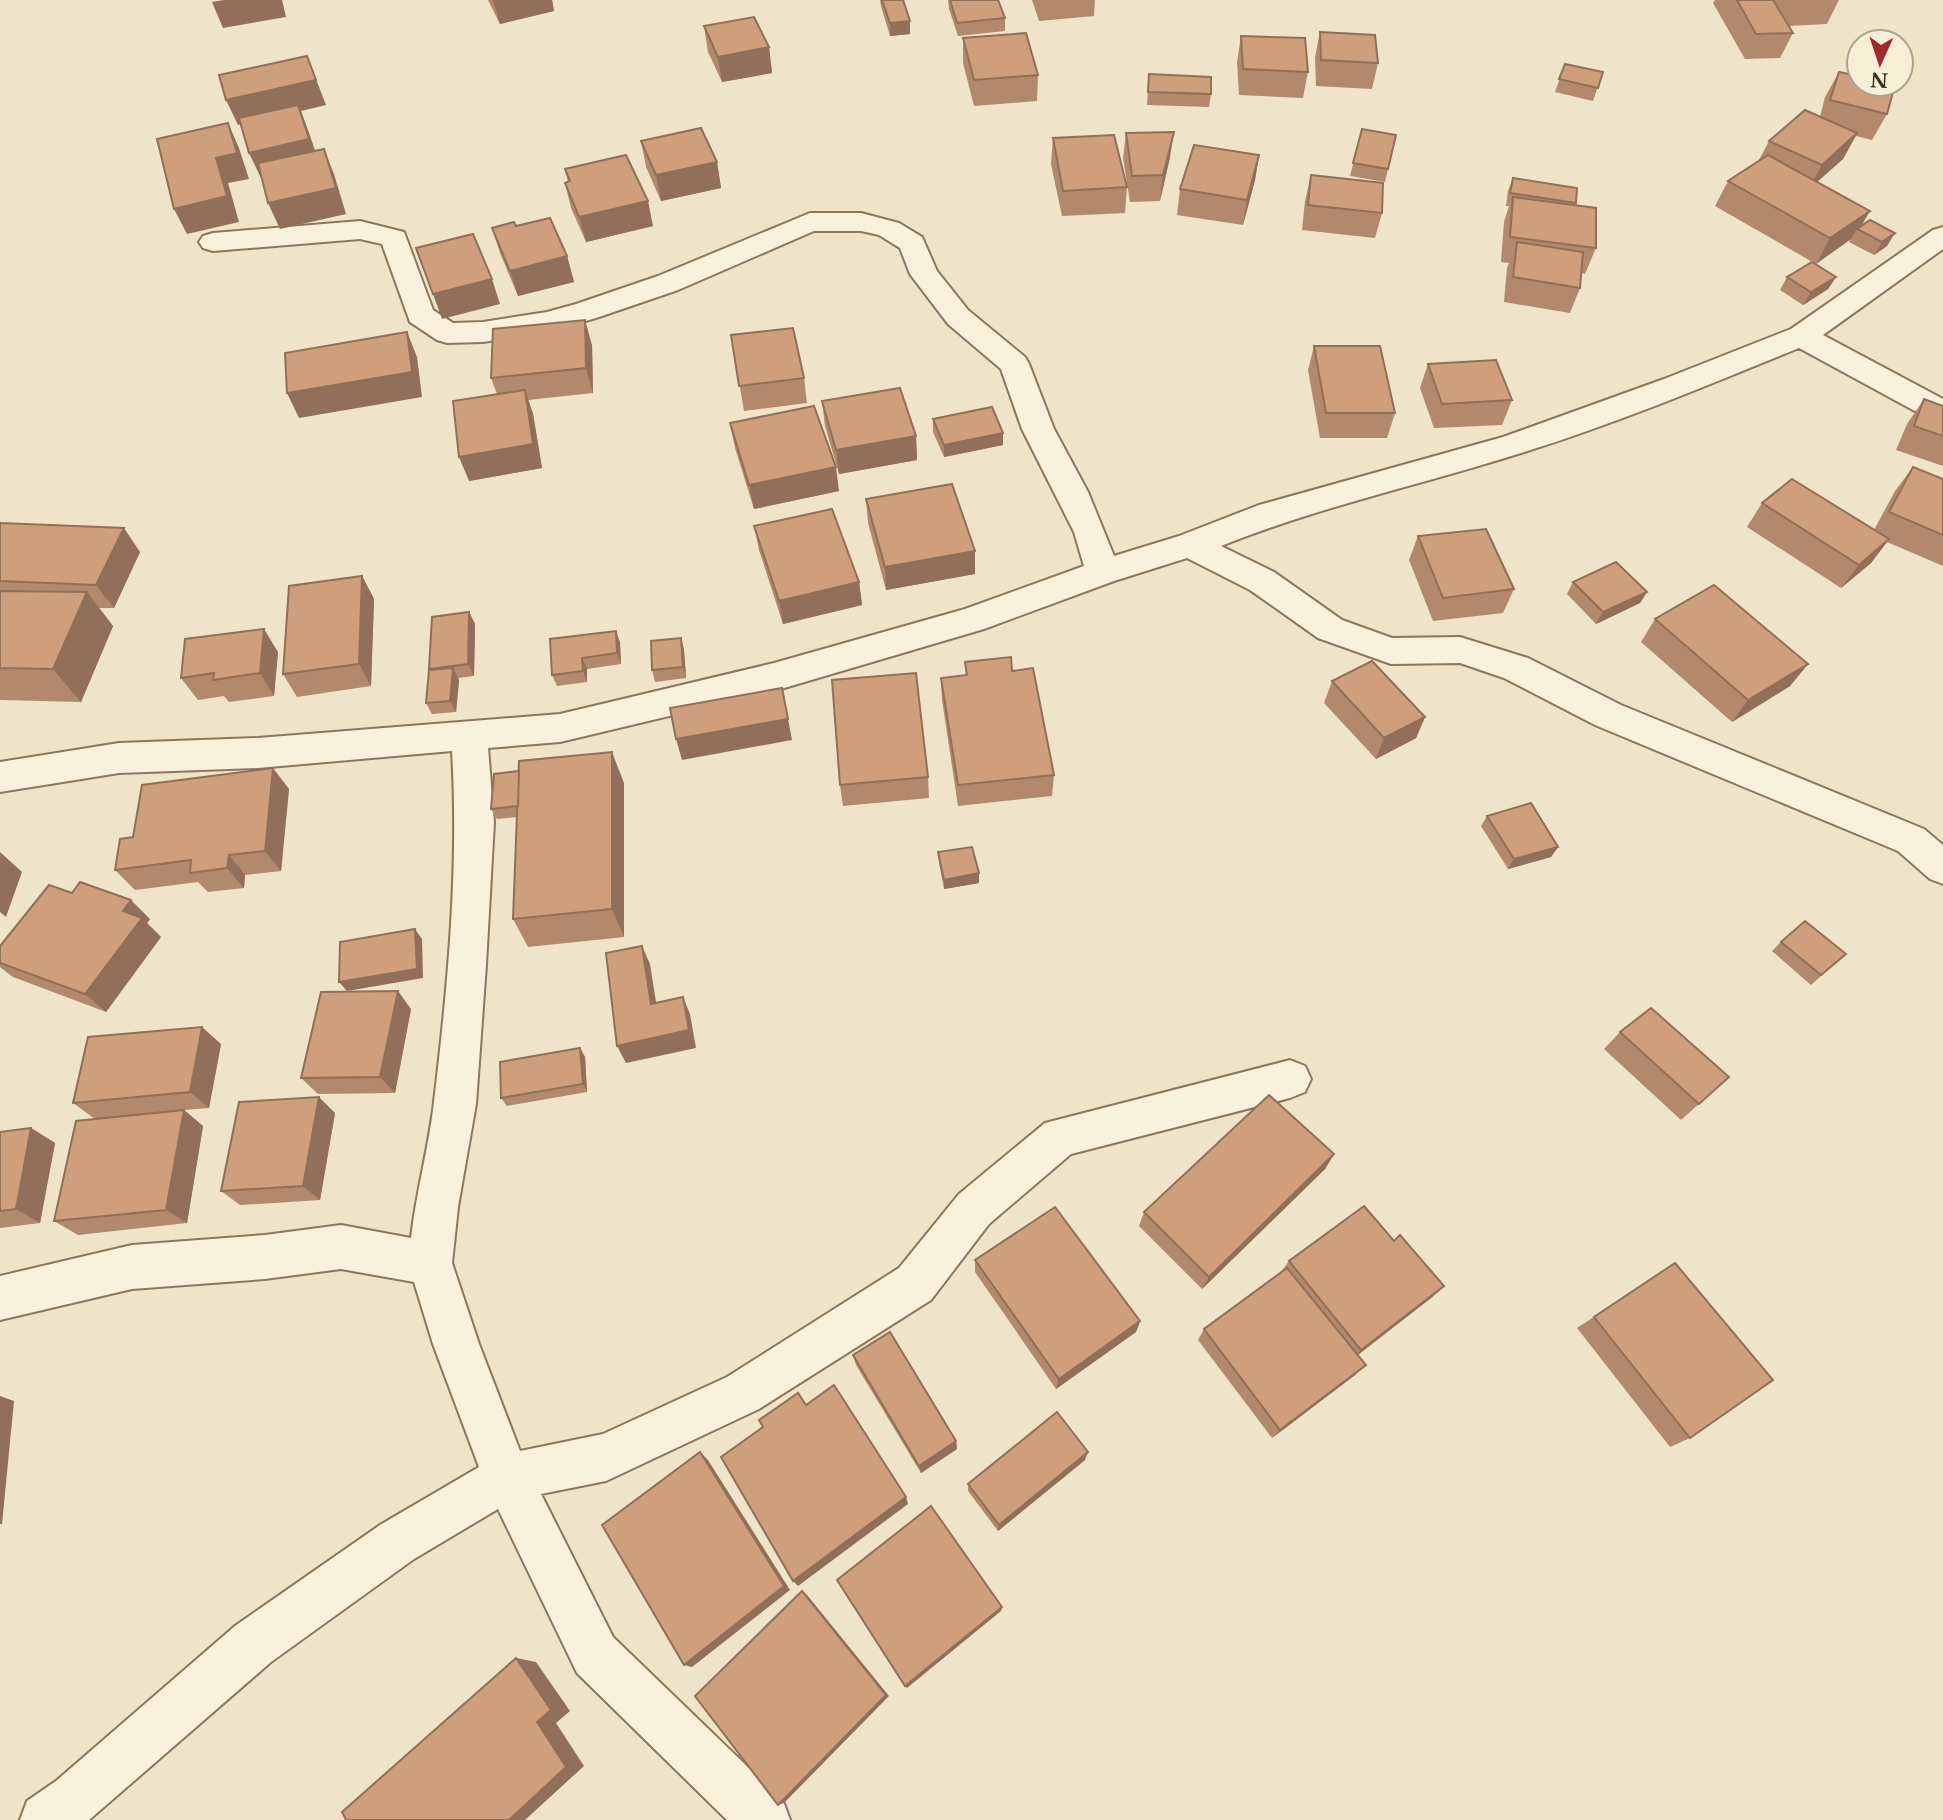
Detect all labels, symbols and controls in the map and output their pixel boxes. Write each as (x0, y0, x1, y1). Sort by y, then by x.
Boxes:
north arrow (1845, 28, 1915, 98)
text: N (1869, 68, 1889, 91)

